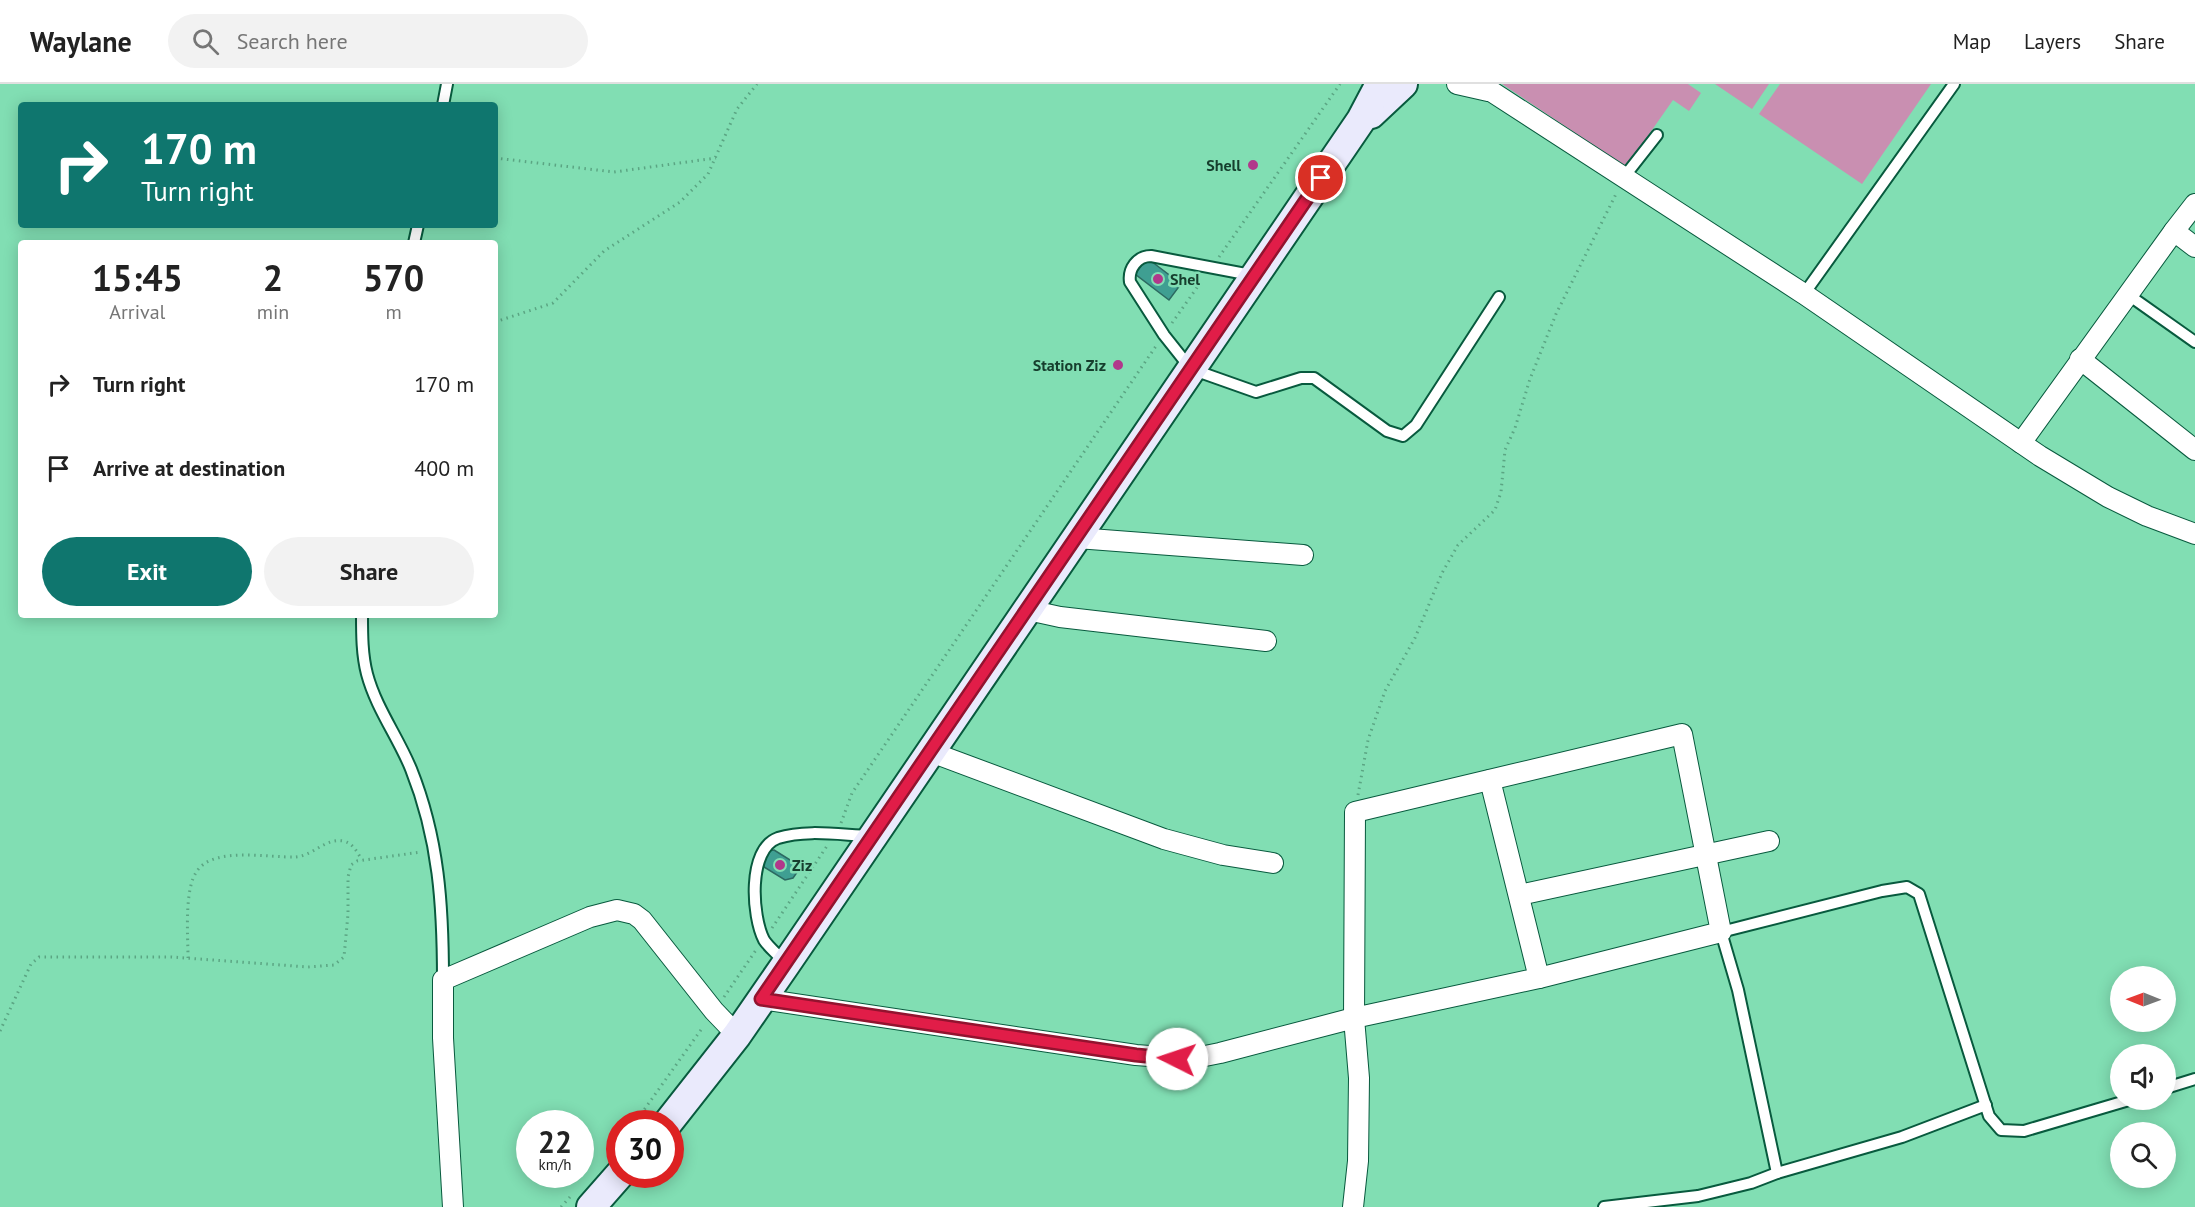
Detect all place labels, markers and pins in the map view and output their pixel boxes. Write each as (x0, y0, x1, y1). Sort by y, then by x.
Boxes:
pin (1295, 152, 1346, 203)
place label: Shell (1206, 155, 1241, 175)
marker: Shell (1246, 158, 1260, 172)
place label: Shel (1170, 269, 1200, 289)
marker: Shel (1151, 272, 1165, 286)
place label: Station Ziz (1033, 355, 1106, 375)
marker: Station Ziz (1111, 358, 1125, 372)
place label: Ziz (792, 855, 812, 875)
marker: Ziz (773, 858, 787, 872)

